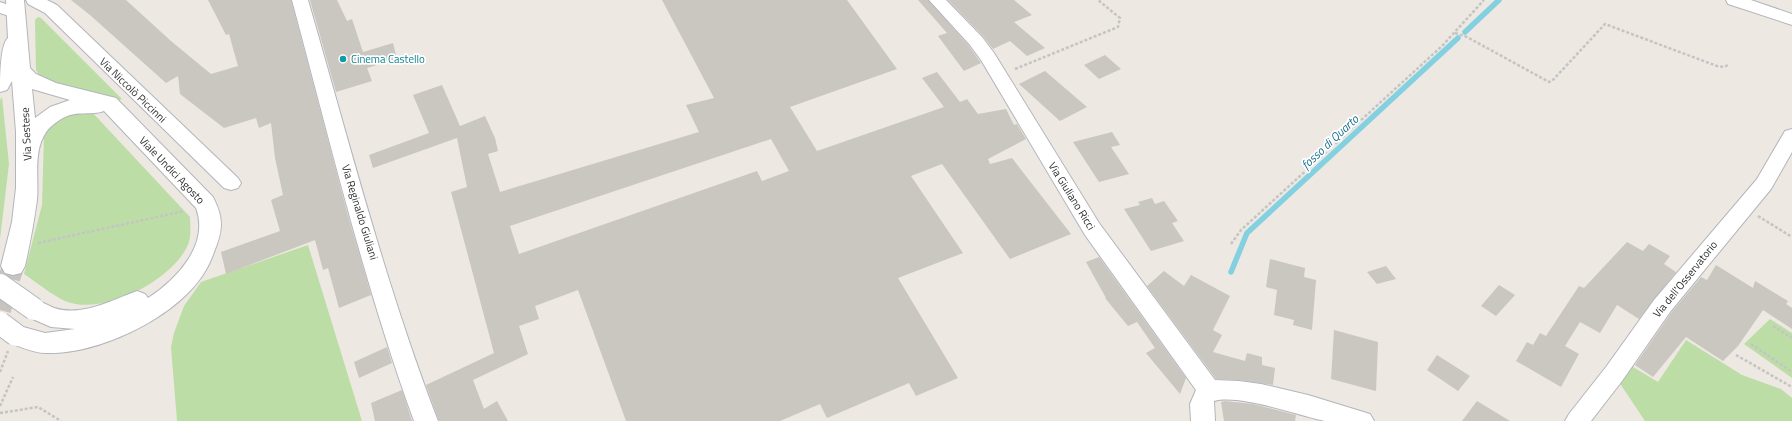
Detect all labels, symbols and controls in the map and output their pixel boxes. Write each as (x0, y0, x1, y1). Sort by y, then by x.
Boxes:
place label: Cinema Castello (351, 51, 425, 67)
street label: Via Niccolò Piccinni (96, 54, 170, 126)
marker: Cinema Castello (338, 54, 348, 64)
street label: Via Sestese (17, 106, 35, 161)
water label: fosso di Quarto (1297, 109, 1363, 173)
street label: Viale Undici Agosto (136, 133, 209, 207)
street label: Via Giuliano Ricci (1045, 159, 1099, 233)
street label: Via Reginaldo Giuliani (338, 162, 382, 262)
street label: Via dell'Osservatorio (1649, 237, 1721, 321)

